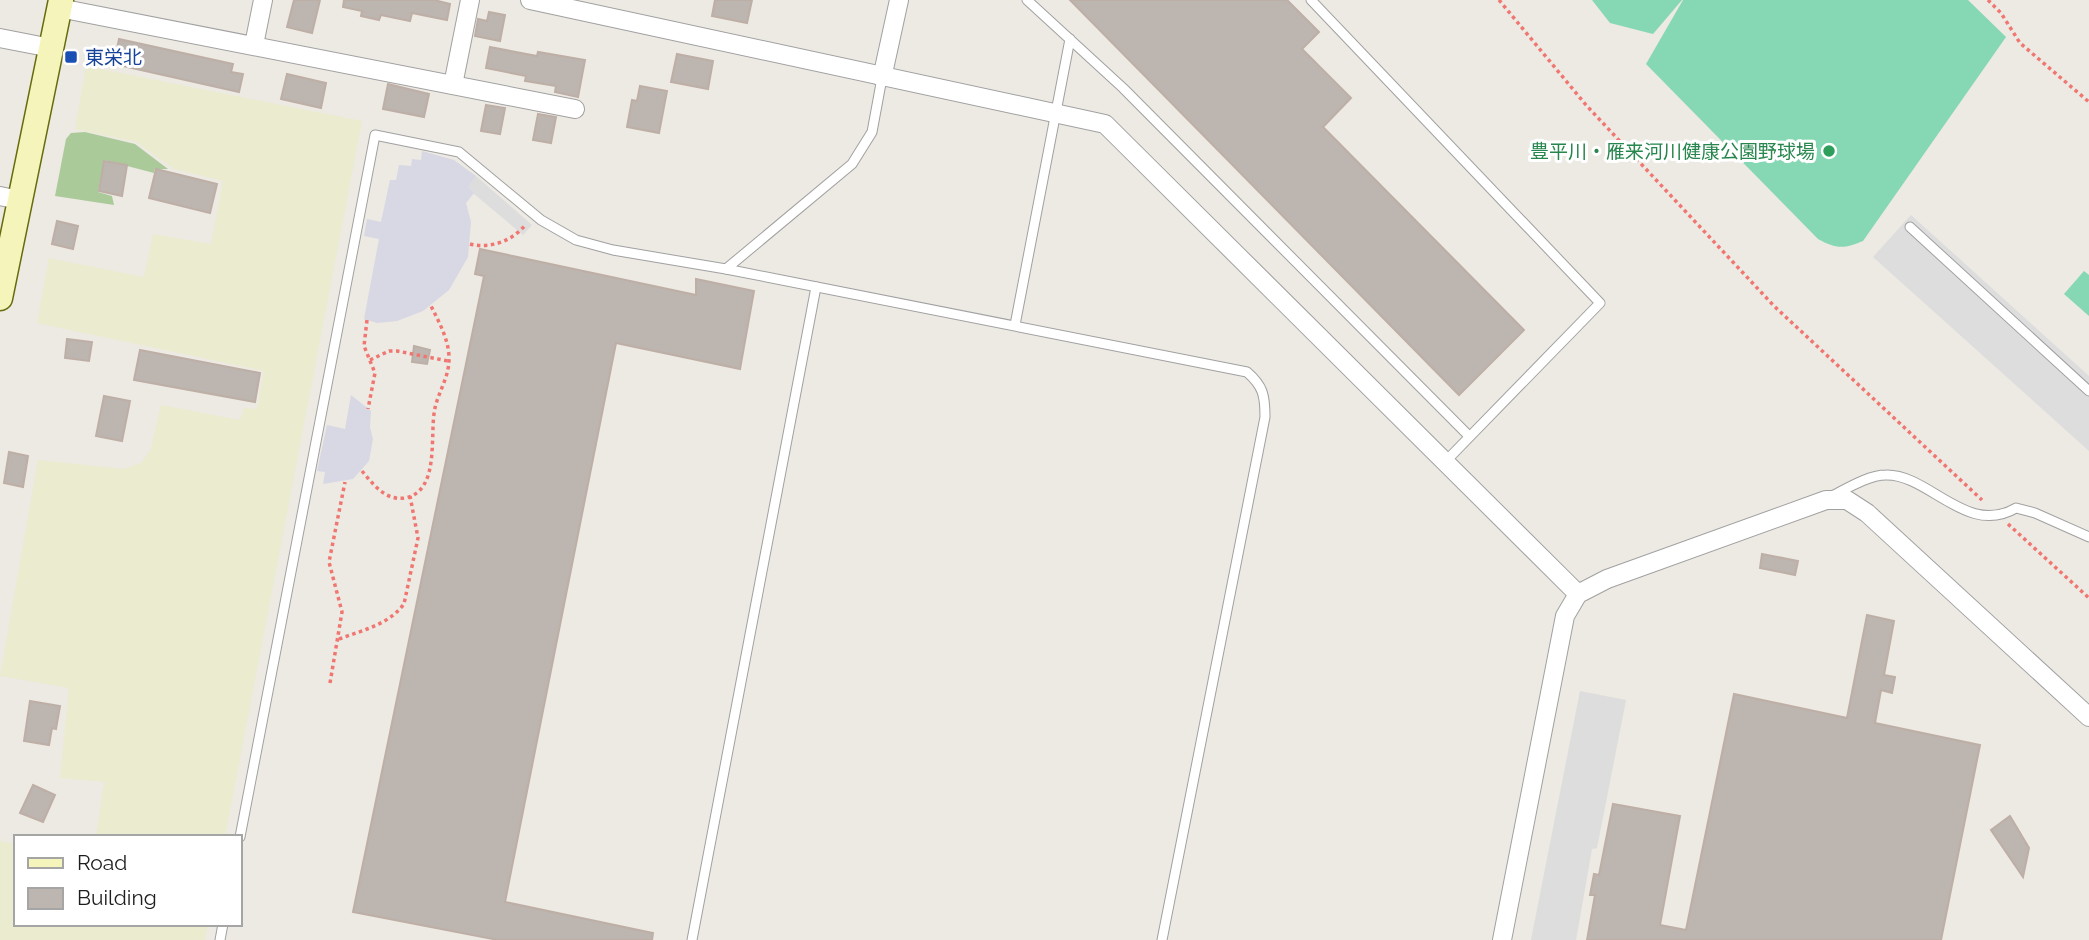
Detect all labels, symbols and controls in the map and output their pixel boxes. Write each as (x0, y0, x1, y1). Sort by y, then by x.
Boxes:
place label: 東栄北 (85, 46, 142, 68)
marker: 東栄北 (63, 49, 79, 65)
place label: 豊平川・雁来河川健康公園野球場 (1530, 140, 1815, 162)
marker: 豊平川・雁来河川健康公園野球場 (1821, 143, 1837, 159)
legend (14, 835, 242, 926)
text: Road (77, 850, 127, 875)
text: Building (77, 885, 157, 910)

